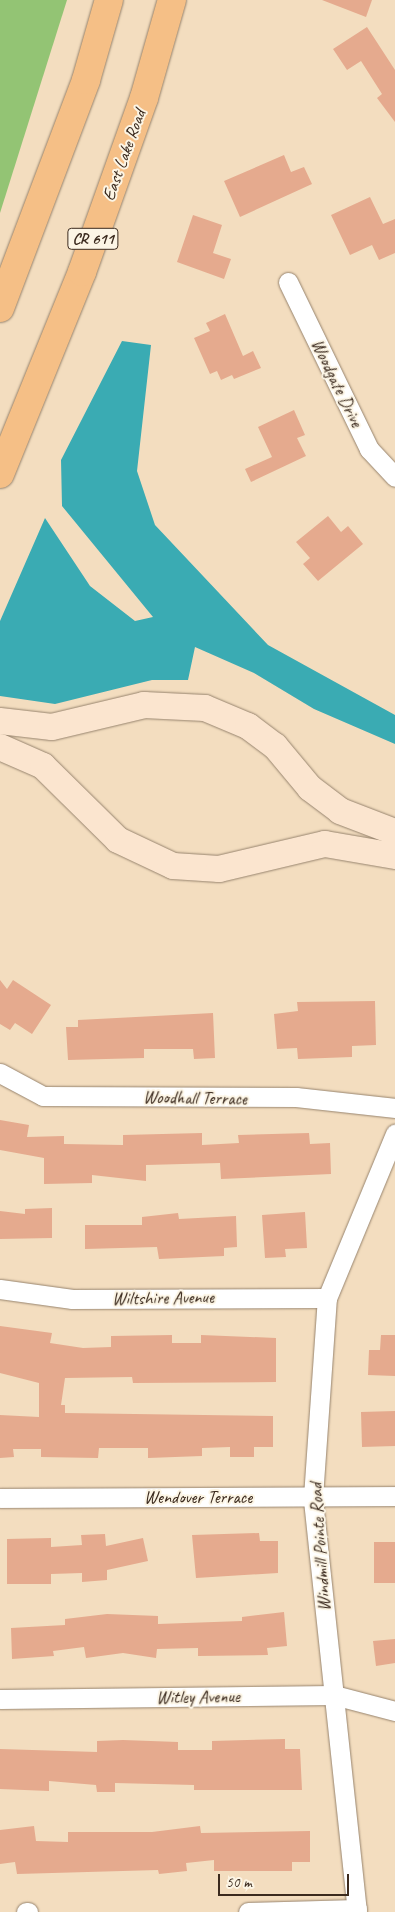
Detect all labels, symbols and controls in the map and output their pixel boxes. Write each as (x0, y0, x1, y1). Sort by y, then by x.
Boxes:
street label: East Lake Road (97, 106, 151, 204)
road number: CR 611 (67, 225, 119, 252)
street label: Woodgate Drive (306, 336, 368, 430)
street label: Woodhall Terrace (143, 1086, 247, 1110)
street label: Wiltshire Avenue (112, 1286, 214, 1310)
street label: Windmill Pointe Road (305, 1482, 335, 1612)
street label: Wendover Terrace (144, 1486, 252, 1508)
street label: Witley Avenue (156, 1685, 240, 1709)
scale bar (220, 1864, 351, 1896)
text: 50 m (226, 1873, 252, 1892)

